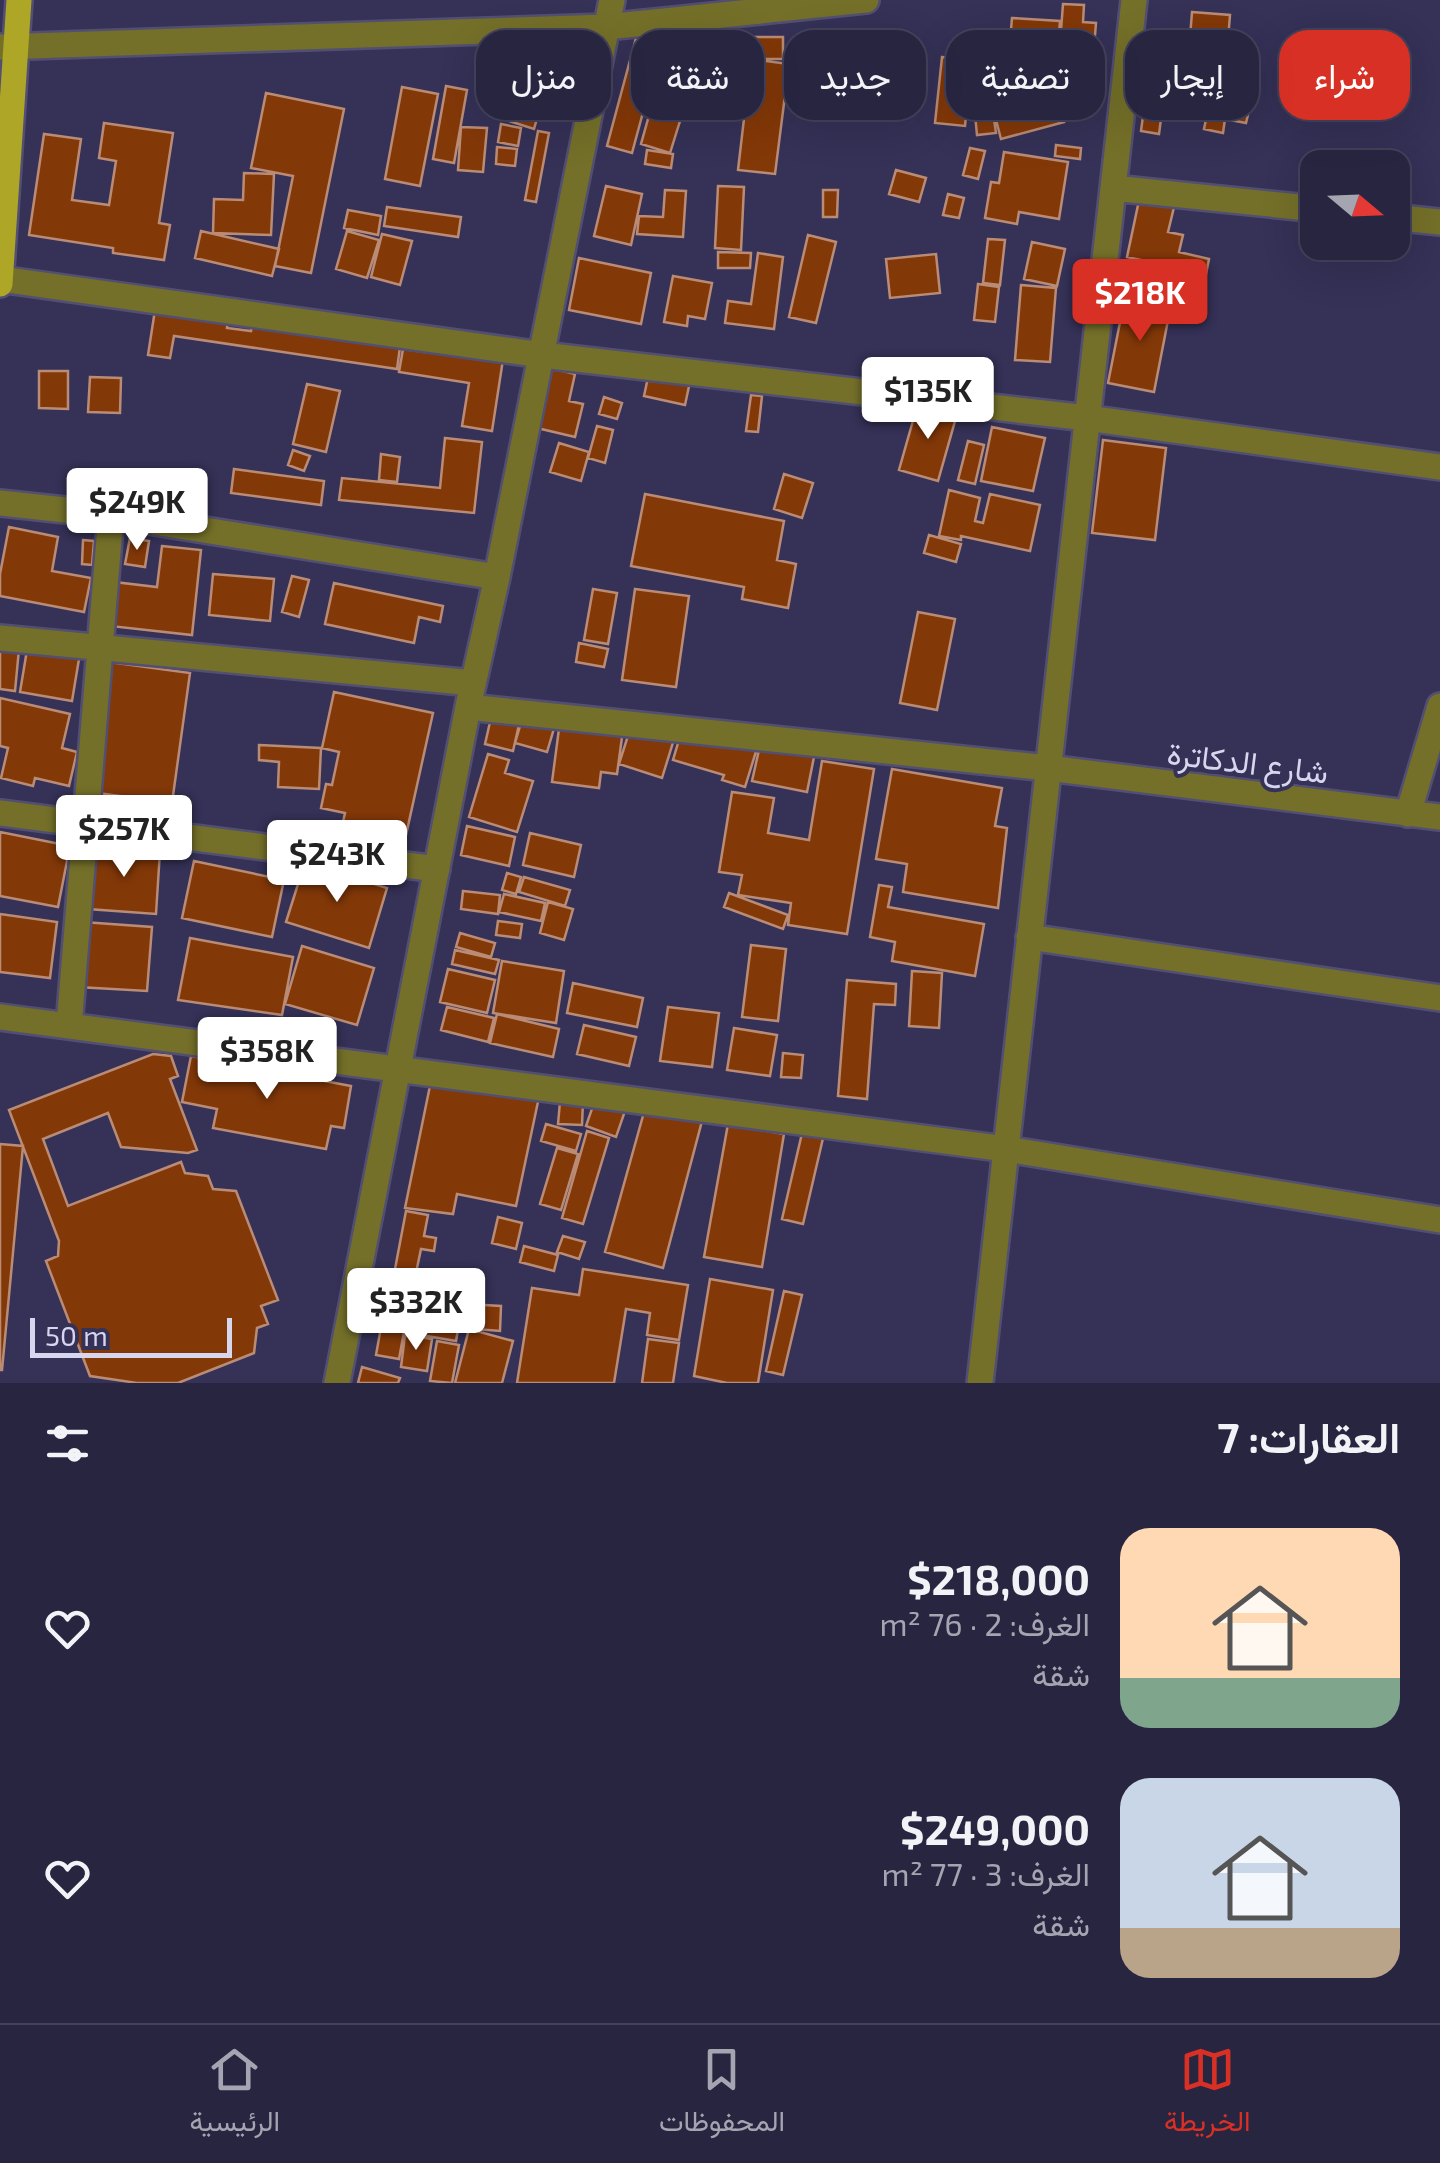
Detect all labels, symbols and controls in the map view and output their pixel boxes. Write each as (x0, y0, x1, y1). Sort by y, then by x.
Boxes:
chip: منزل (476, 30, 611, 120)
chip: شقة (631, 30, 764, 120)
chip: جديد (784, 30, 926, 120)
chip: تصفية (946, 30, 1105, 120)
chip: إيجار (1125, 30, 1259, 120)
chip: شراء (1279, 30, 1410, 120)
north arrow (1300, 150, 1410, 260)
map controls (1300, 150, 1410, 260)
pin: $218K (1070, 259, 1210, 344)
text: $218K (1094, 272, 1186, 310)
pin: $135K (858, 357, 998, 442)
text: $135K (884, 370, 972, 408)
pin: $249K (67, 468, 207, 553)
text: $249K (89, 481, 185, 519)
street label: شارع الدكاترة (1165, 732, 1331, 795)
pin: $257K (54, 795, 194, 880)
text: $257K (78, 808, 170, 846)
pin: $243K (267, 820, 407, 905)
text: $243K (289, 833, 385, 871)
pin: $358K (197, 1017, 337, 1102)
text: $358K (220, 1030, 314, 1068)
pin: $332K (346, 1268, 486, 1353)
text: $332K (369, 1281, 463, 1319)
scale bar (30, 1313, 232, 1358)
text: 50 m (45, 1318, 108, 1352)
text: العقارات: 7 (1217, 1411, 1400, 1461)
icon: filters (40, 1416, 95, 1471)
text: $218,000 (907, 1553, 1090, 1603)
icon: home (1200, 1568, 1320, 1688)
icon: heart (40, 1601, 95, 1656)
text: الغرف: 2 · 76 m² (880, 1604, 1090, 1642)
text: شقة (1032, 1654, 1090, 1692)
text: $249,000 (900, 1803, 1090, 1853)
icon: home (1200, 1818, 1320, 1938)
icon: heart (40, 1851, 95, 1906)
text: الغرف: 3 · 77 m² (882, 1854, 1090, 1892)
text: شقة (1032, 1904, 1090, 1942)
tab: الرئيسية (189, 2042, 280, 2146)
tab: المحفوظات (659, 2042, 785, 2146)
tab: الخريطة (1164, 2042, 1251, 2146)

